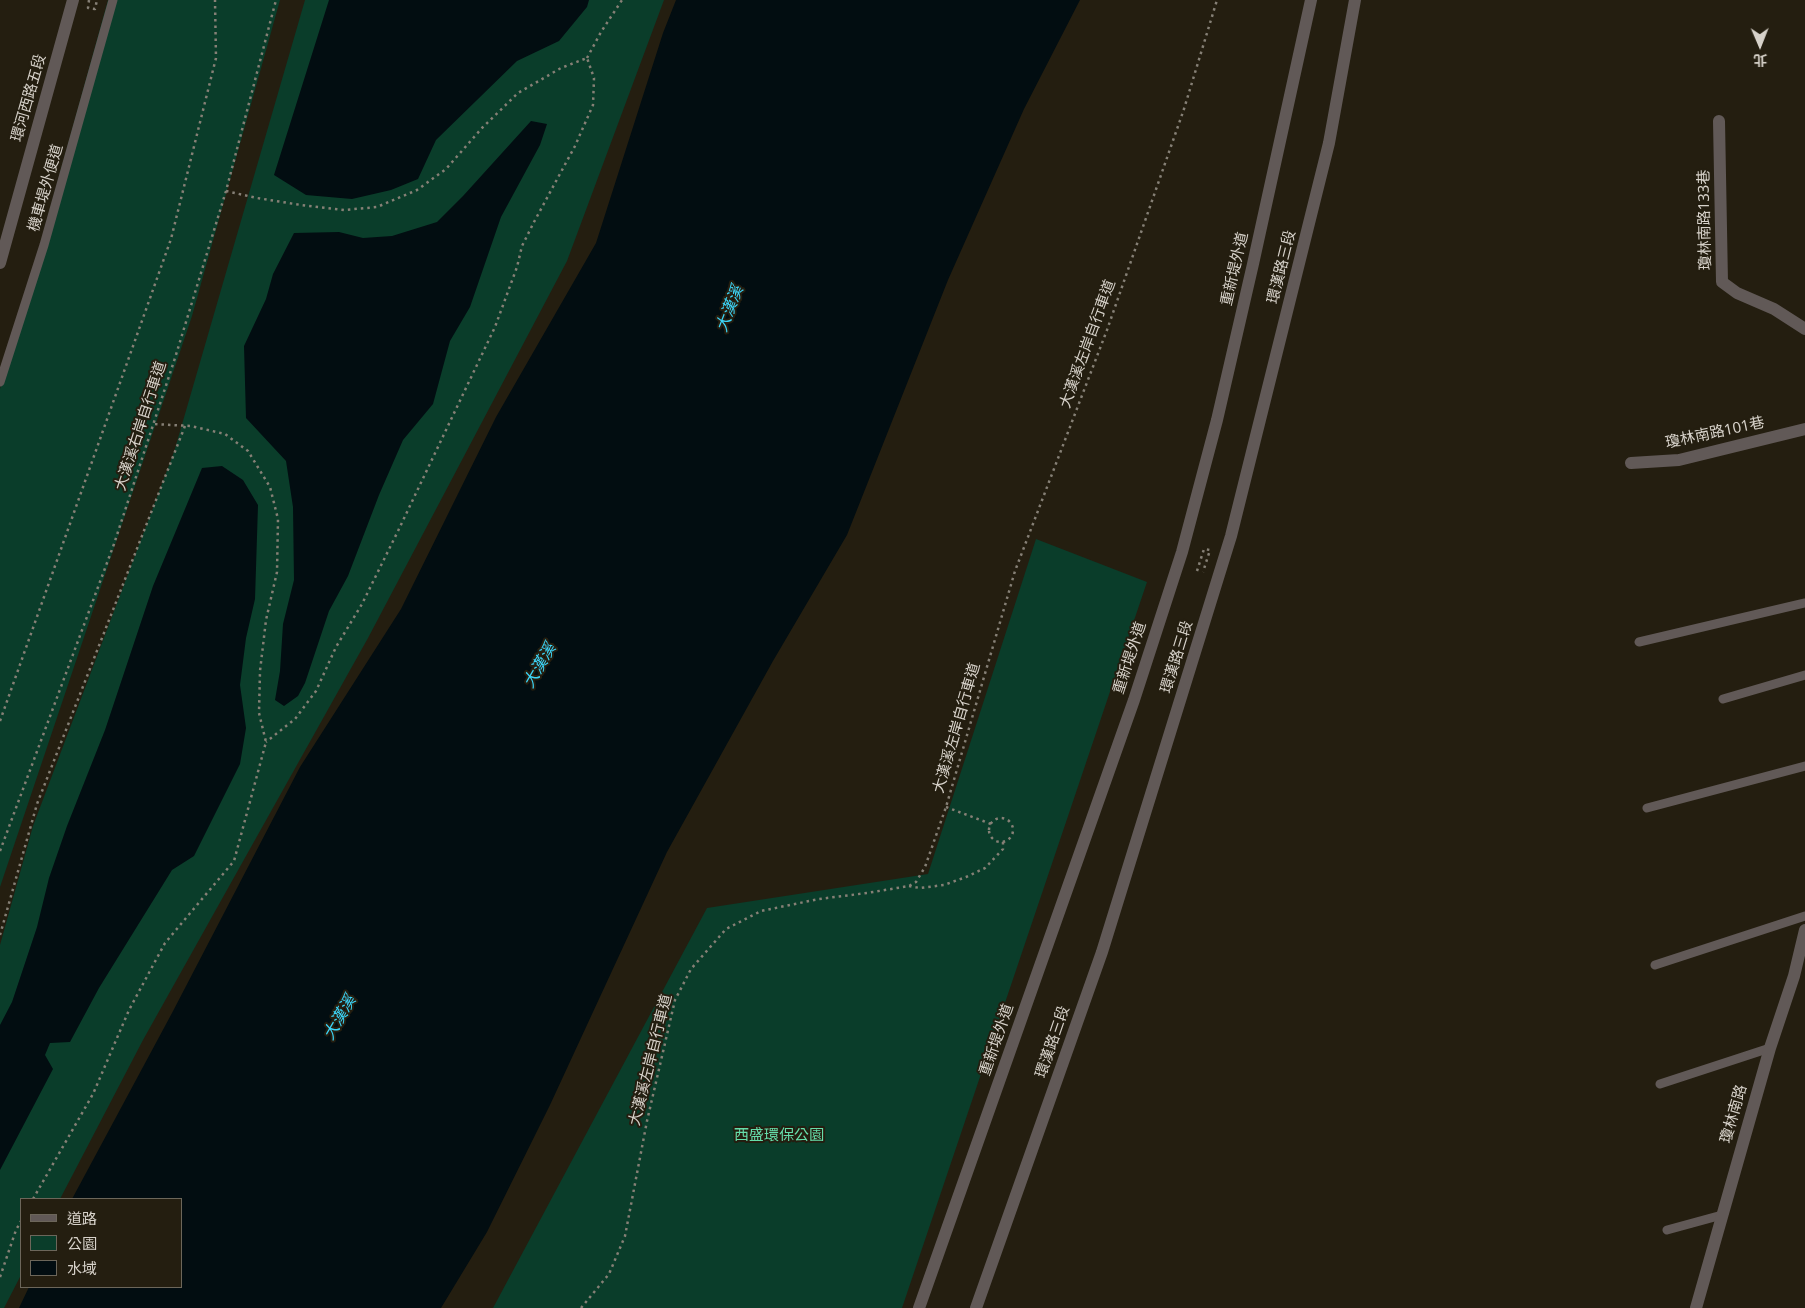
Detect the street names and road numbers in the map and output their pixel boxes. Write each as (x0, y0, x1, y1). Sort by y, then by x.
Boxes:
street label: 環河西路五段 (8, 52, 50, 144)
street label: 機車堤外便道 (25, 142, 67, 234)
street label: 瓊林南路133巷 (1695, 169, 1715, 271)
street label: 環漢路三段 (1264, 228, 1300, 306)
street label: 重新堤外道 (1218, 230, 1252, 308)
street label: 大漢溪左岸自行車道 (1056, 277, 1120, 411)
street label: 大漢溪右岸自行車道 (112, 359, 170, 493)
street label: 瓊林南路101巷 (1664, 414, 1766, 452)
street label: 環漢路三段 (1157, 619, 1197, 695)
street label: 重新堤外道 (1110, 620, 1150, 696)
street label: 大漢溪左岸自行車道 (930, 661, 984, 795)
street label: 大漢溪左岸自行車道 (626, 992, 676, 1128)
street label: 重新堤外道 (976, 1002, 1018, 1078)
street label: 環漢路三段 (1032, 1004, 1074, 1080)
street label: 瓊林南路 (1717, 1083, 1751, 1145)

